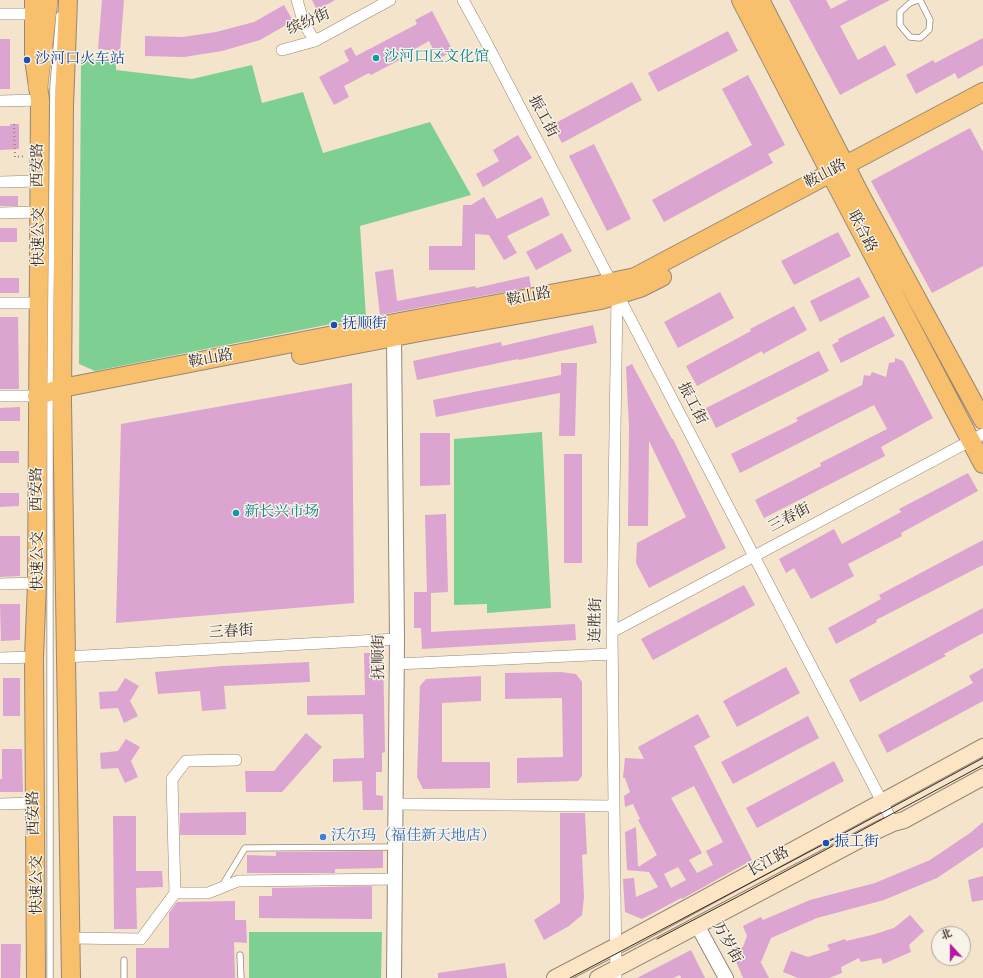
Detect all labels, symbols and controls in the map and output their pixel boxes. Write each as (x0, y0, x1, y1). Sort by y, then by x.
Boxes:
street label: 缤纷街 (285, 6, 333, 40)
place label: 沙河口区文化馆 (384, 49, 489, 67)
place label: 沙河口火车站 (35, 51, 125, 69)
marker: 沙河口区文化馆 (371, 53, 381, 63)
marker: 沙河口火车站 (22, 55, 32, 65)
street label: 振工街 (523, 93, 561, 141)
street label: 西安路 (30, 143, 48, 187)
street label: 鞍山路 (802, 156, 850, 194)
street label: 快速公交 (31, 207, 49, 267)
street label: 联合路 (842, 208, 880, 256)
street label: 鞍山路 (505, 285, 553, 311)
place label: 抚顺街 (342, 316, 387, 334)
marker: 抚顺街 (329, 320, 339, 330)
street label: 鞍山路 (187, 347, 235, 373)
street label: 振工街 (673, 380, 709, 428)
street label: 西安路 (29, 467, 47, 511)
street label: 三春街 (766, 500, 814, 538)
place label: 新长兴市场 (244, 504, 319, 522)
marker: 新长兴市场 (231, 508, 241, 518)
street label: 快速公交 (30, 531, 48, 591)
street label: 连胜街 (588, 597, 606, 643)
street label: 三春街 (208, 623, 254, 643)
street label: 抚顺街 (371, 635, 389, 679)
street label: 西安路 (26, 790, 44, 836)
place label: 沃尔玛（福佳新天地店） (331, 828, 496, 846)
marker: 沃尔玛（福佳新天地店） (318, 832, 328, 842)
place label: 振工街 (834, 834, 879, 852)
marker: 振工街 (821, 838, 831, 848)
street label: 长江路 (745, 844, 793, 882)
street label: 快速公交 (29, 855, 47, 915)
street label: 万岁街 (707, 919, 745, 967)
north arrow (931, 926, 971, 966)
text: 北 (939, 926, 955, 944)

